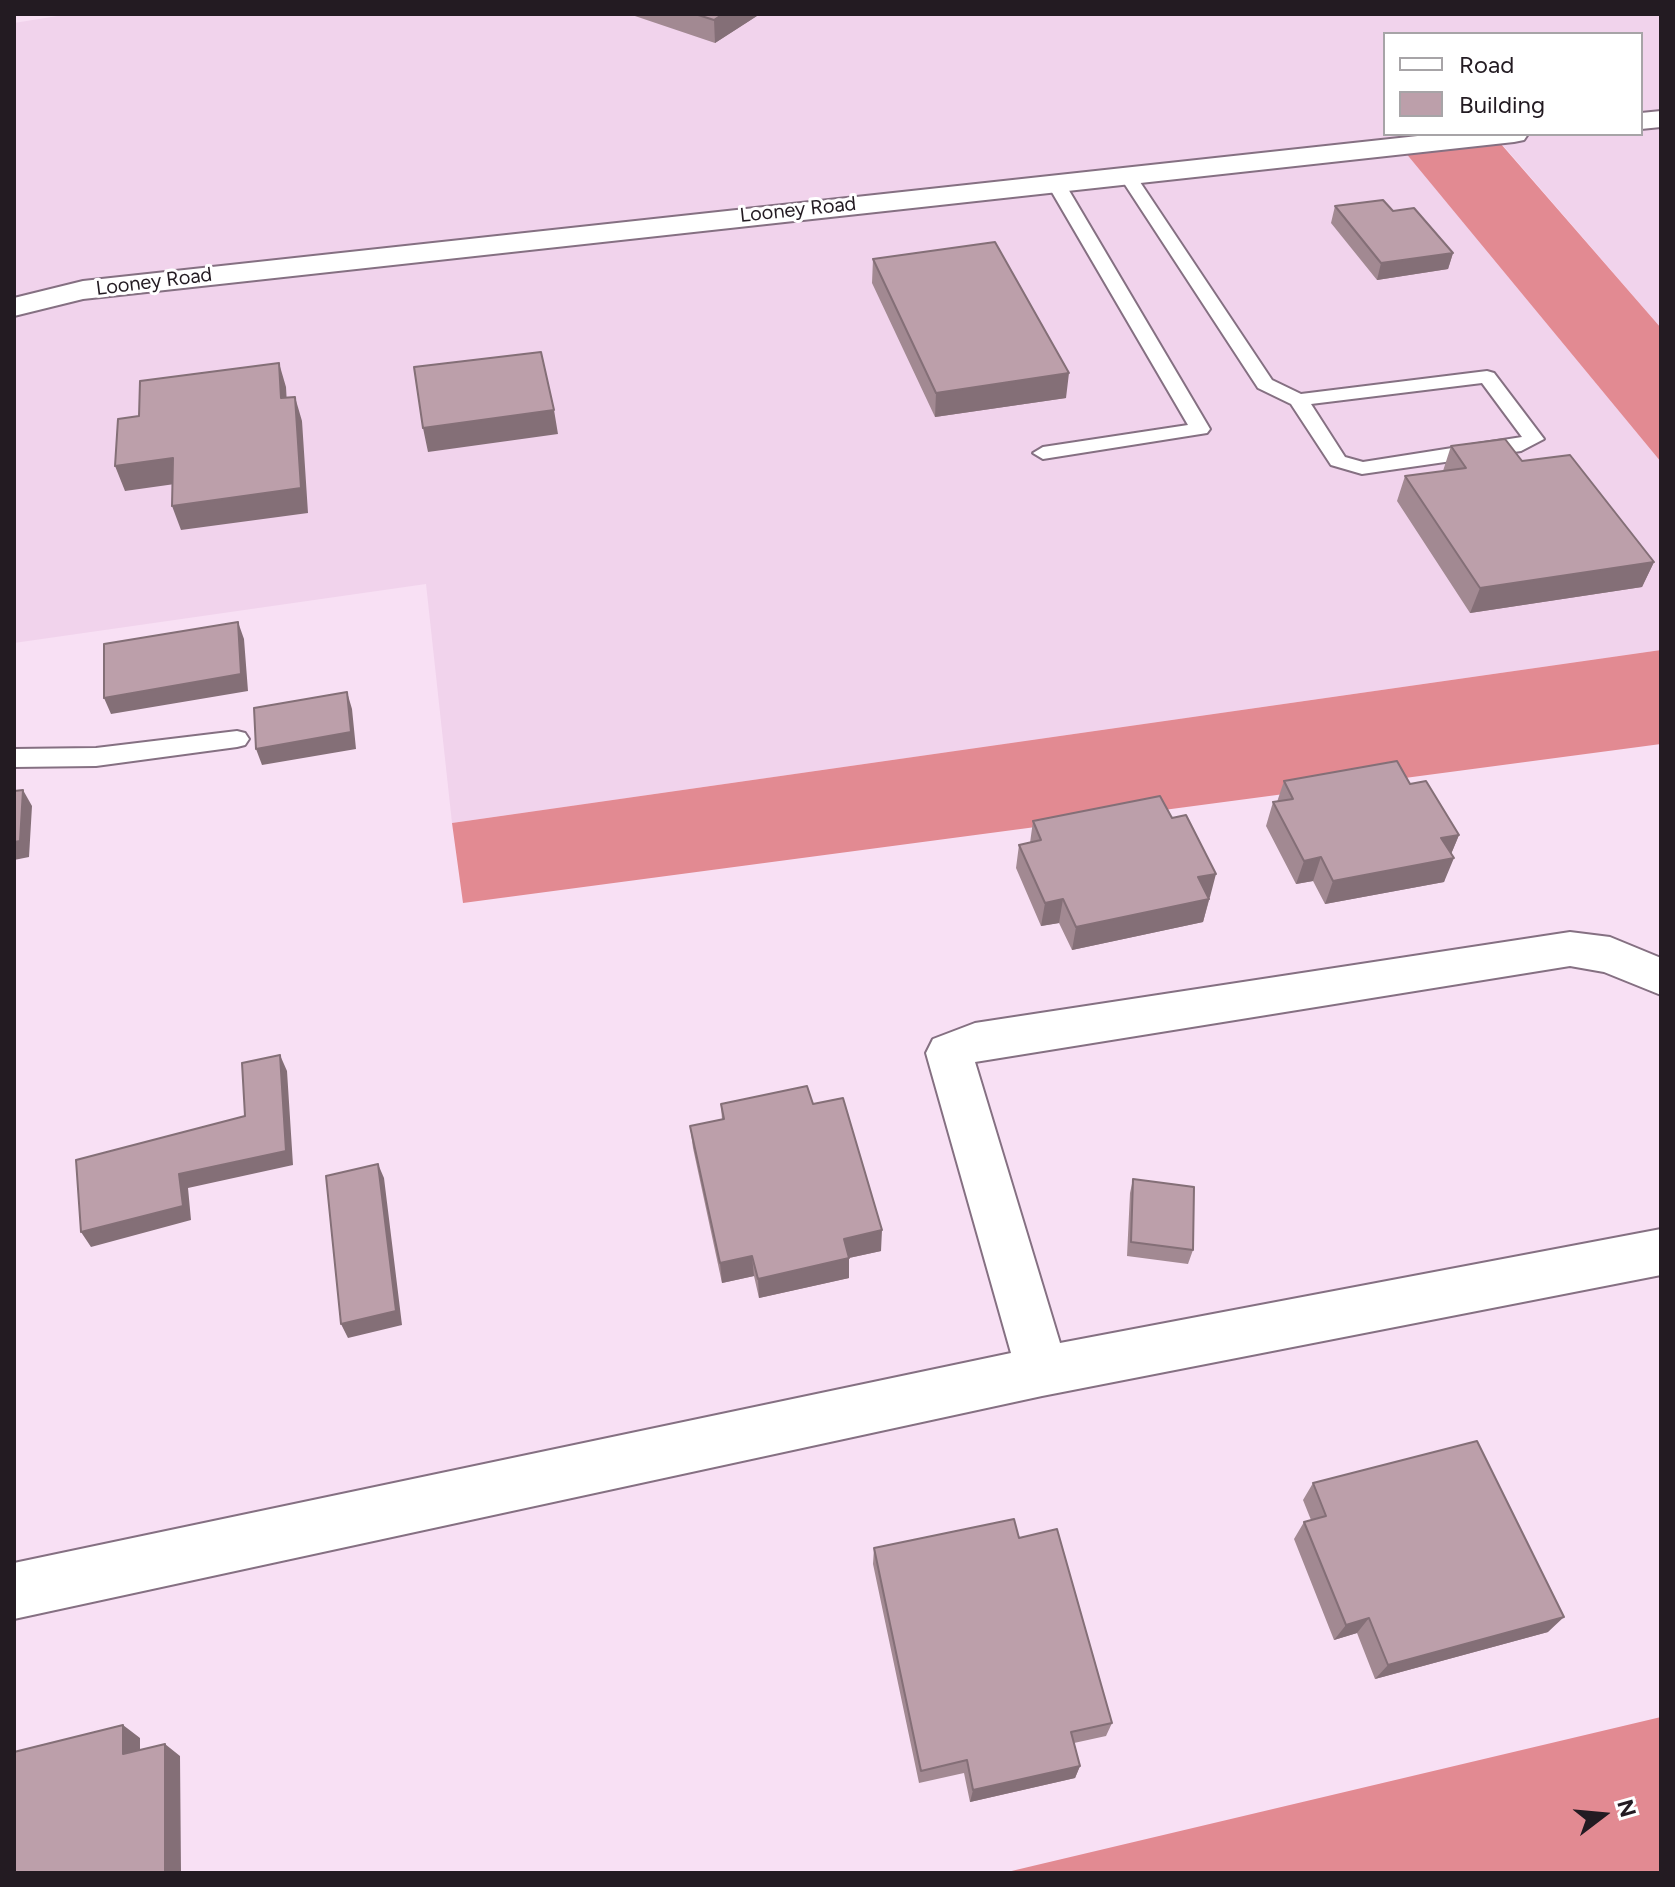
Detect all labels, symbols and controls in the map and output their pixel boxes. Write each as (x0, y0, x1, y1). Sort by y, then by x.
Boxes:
legend (1383, 32, 1643, 136)
text: Road (1459, 50, 1514, 79)
text: Building (1459, 90, 1545, 119)
street label: Looney Road (739, 192, 857, 228)
street label: Looney Road (95, 263, 213, 301)
north arrow (1563, 1775, 1643, 1855)
text: N (1611, 1796, 1642, 1820)

